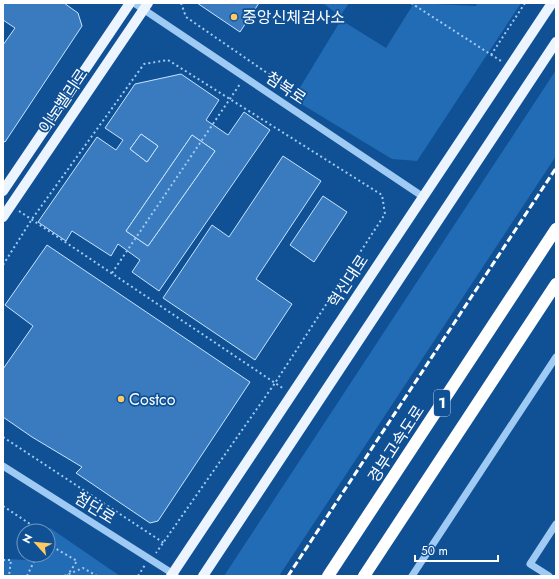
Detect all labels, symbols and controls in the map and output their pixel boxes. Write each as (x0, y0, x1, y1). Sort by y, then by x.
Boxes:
place label: 중앙신체검사소 (242, 6, 345, 29)
marker: 중앙신체검사소 (229, 12, 239, 22)
street label: 이노벨리로 (33, 64, 93, 138)
street label: 첨복로 (261, 66, 311, 110)
street label: 혁신대로 (322, 250, 374, 312)
place label: Costco (129, 388, 176, 411)
road number: 1 (434, 390, 450, 416)
marker: Costco (116, 394, 126, 404)
street label: 경부고속도로 (362, 400, 430, 487)
street label: 첨단로 (70, 487, 120, 530)
north arrow (16, 523, 56, 563)
text: N (18, 531, 36, 546)
scale bar (415, 537, 498, 563)
text: 50 m (421, 542, 448, 560)

